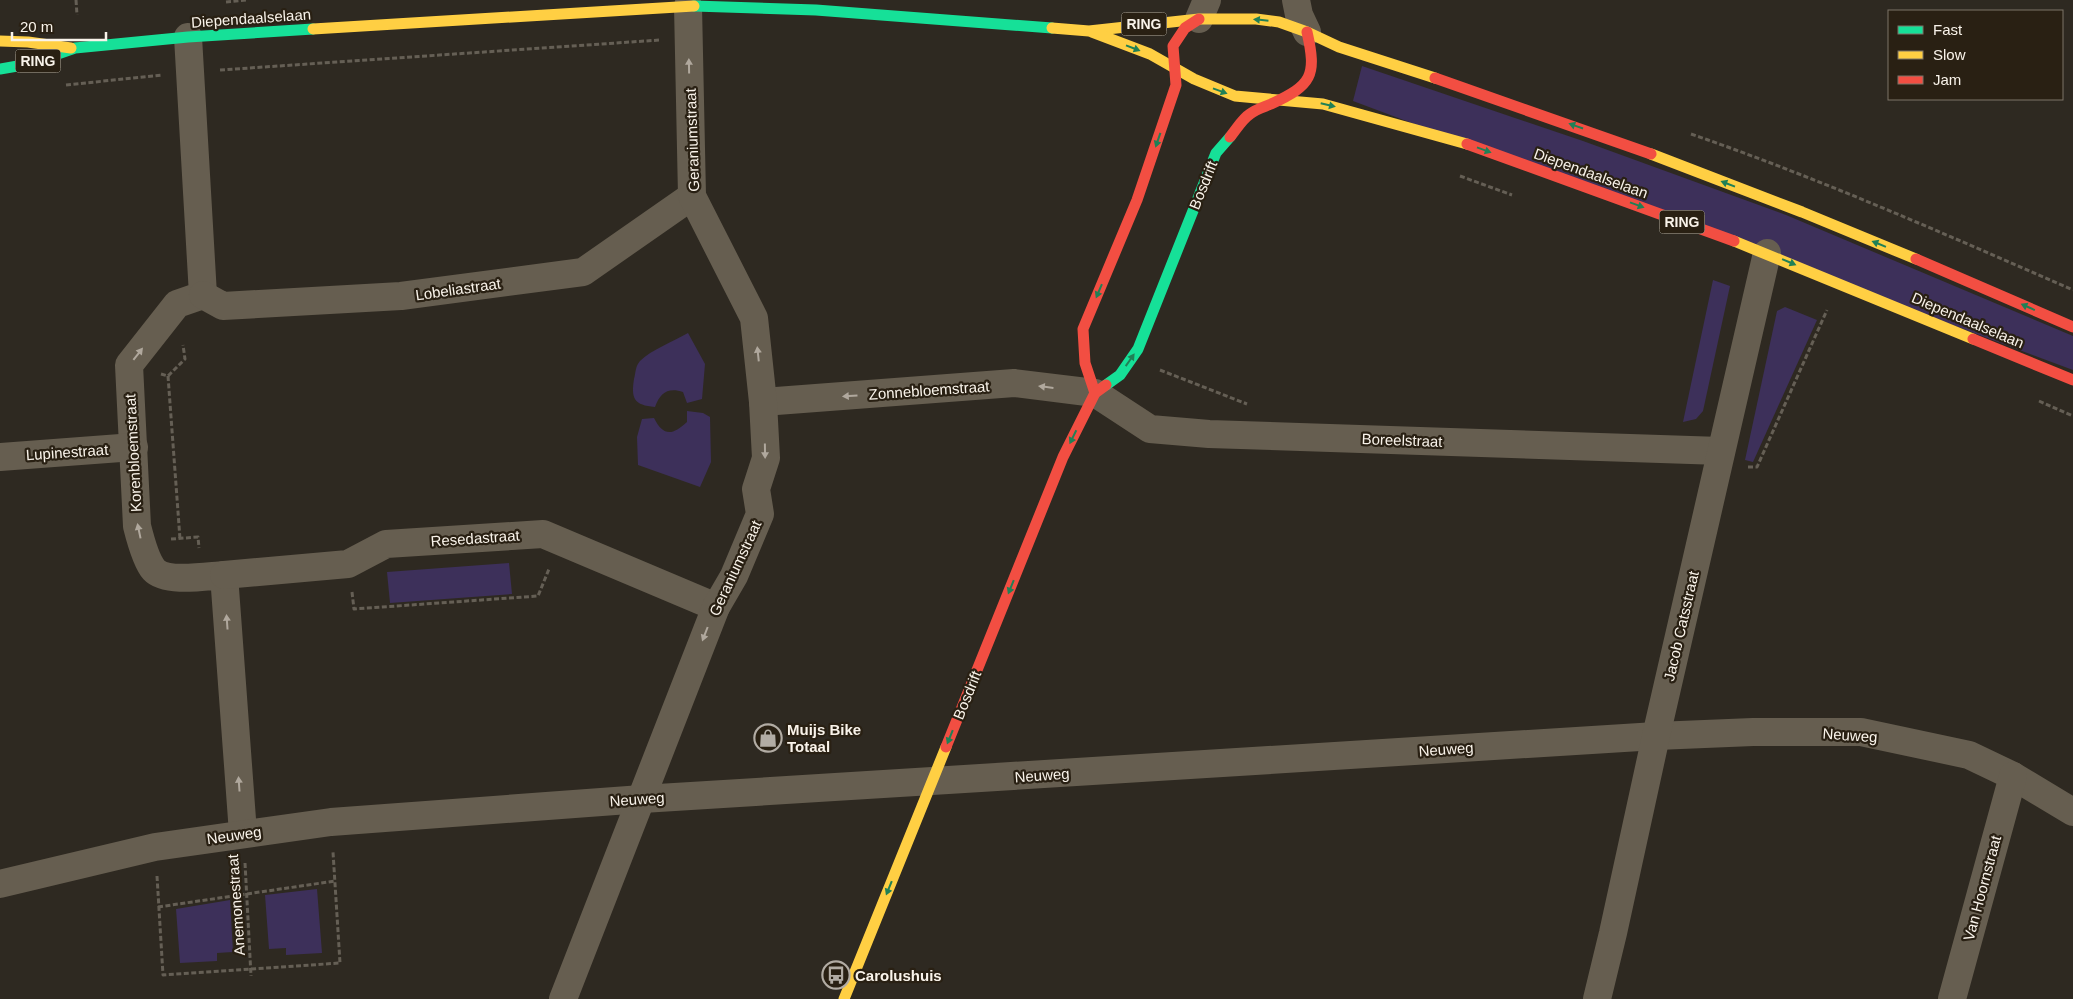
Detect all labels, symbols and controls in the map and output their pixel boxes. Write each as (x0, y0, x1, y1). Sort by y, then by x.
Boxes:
street label: Diependaalselaan (190, 5, 312, 31)
scale bar (12, 10, 106, 42)
legend (1888, 10, 2063, 100)
road number: RING (1122, 12, 1166, 36)
one-way arrow (1252, 16, 1268, 24)
text: 20 m (20, 18, 53, 35)
text: Fast (1933, 21, 1963, 38)
one-way arrow (1126, 45, 1141, 52)
text: Slow (1933, 46, 1966, 63)
road number: RING (15, 49, 60, 72)
one-way arrow (685, 58, 693, 74)
text: Jam (1933, 71, 1961, 88)
street label: Geraniumstraat (682, 87, 702, 192)
one-way arrow (1213, 87, 1228, 95)
one-way arrow (1320, 102, 1336, 110)
one-way arrow (1568, 122, 1583, 130)
one-way arrow (1153, 133, 1161, 148)
street label: Diependaalselaan (1532, 144, 1650, 202)
one-way arrow (1477, 146, 1492, 154)
street label: Bosdrift (1186, 157, 1221, 212)
one-way arrow (1720, 180, 1735, 188)
one-way arrow (1629, 202, 1644, 209)
road number: RING (1660, 210, 1704, 233)
one-way arrow (1872, 240, 1886, 248)
one-way arrow (1782, 258, 1796, 266)
street label: Lobeliastraat (414, 274, 503, 303)
one-way arrow (1095, 284, 1103, 299)
street label: Diependaalselaan (1909, 289, 2027, 351)
one-way arrow (2021, 303, 2035, 311)
one-way arrow (754, 345, 762, 361)
one-way arrow (132, 348, 143, 361)
one-way arrow (1125, 353, 1135, 367)
street label: Zonnebloemstraat (868, 377, 991, 403)
one-way arrow (1038, 383, 1054, 391)
one-way arrow (841, 392, 857, 400)
street label: Korenbloemstraat (121, 393, 145, 513)
one-way arrow (1069, 429, 1077, 444)
street label: Boreelstraat (1361, 430, 1444, 450)
street label: Lupinestraat (25, 441, 110, 463)
one-way arrow (761, 443, 769, 459)
street label: Geraniumstraat (705, 517, 765, 618)
one-way arrow (134, 522, 142, 538)
street label: Resedastraat (430, 526, 521, 550)
street label: Jacob Catsstraat (1660, 568, 1702, 683)
one-way arrow (1007, 579, 1014, 594)
one-way arrow (223, 614, 231, 630)
one-way arrow (701, 627, 708, 642)
street label: Bosdrift (950, 667, 985, 722)
place label: Muijs Bike Totaal (787, 721, 861, 755)
shop icon: Muijs Bike Totaal (753, 723, 783, 753)
street label: Neuweg (1822, 725, 1878, 745)
one-way arrow (946, 730, 954, 744)
street label: Neuweg (1418, 739, 1474, 759)
street label: Neuweg (1014, 765, 1070, 785)
one-way arrow (235, 776, 243, 792)
street label: Neuweg (609, 789, 665, 809)
street label: Neuweg (206, 823, 262, 847)
street label: Van Hoornstraat (1960, 833, 2004, 942)
street label: Anemonestraat (224, 853, 248, 956)
one-way arrow (885, 881, 893, 895)
bus stop icon: Carolushuis (821, 960, 851, 990)
place label: Carolushuis (855, 967, 942, 984)

